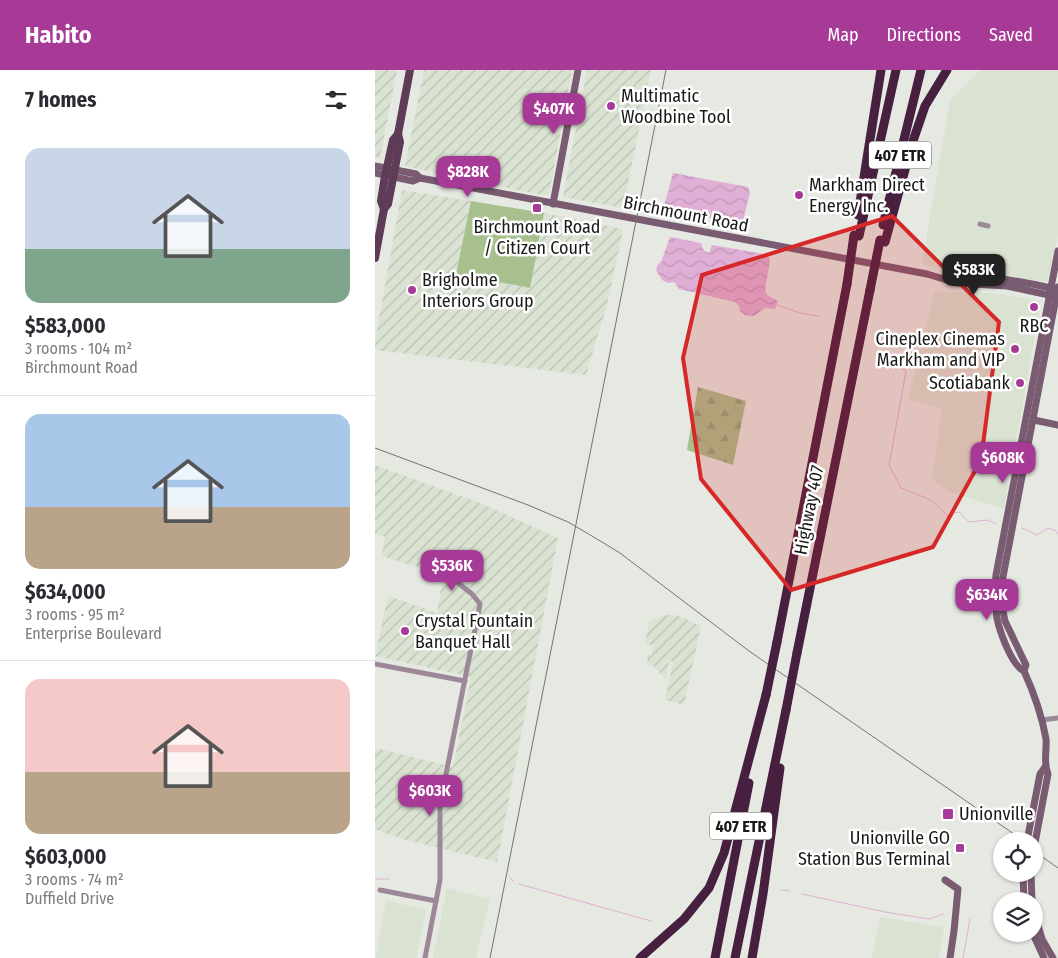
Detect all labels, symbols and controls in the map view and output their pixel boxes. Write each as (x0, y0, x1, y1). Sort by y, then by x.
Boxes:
text: Habito (25, 21, 91, 49)
text: Map (827, 24, 859, 46)
text: Directions (887, 24, 961, 46)
text: Saved (989, 24, 1033, 46)
place label: Multimatic Woodbine Tool (621, 85, 731, 128)
icon: filters (322, 86, 350, 114)
text: 7 homes (25, 87, 96, 113)
pin: $407K (519, 92, 589, 135)
text: $407K (534, 99, 574, 118)
marker: Multimatic Woodbine Tool (605, 100, 617, 112)
road number: 407 ETR (869, 142, 931, 168)
pin: $828K (433, 156, 503, 198)
text: $828K (447, 162, 489, 181)
place label: Markham Direct Energy Inc. (809, 174, 925, 217)
icon: home (143, 181, 233, 271)
marker: Markham Direct Energy Inc. (793, 189, 805, 201)
street label: Birchmount Road (622, 191, 750, 237)
marker: Birchmount Road / Citizen Court (531, 202, 543, 214)
place label: Birchmount Road / Citizen Court (474, 216, 601, 259)
pin: $583K (939, 254, 1009, 296)
text: $583K (953, 260, 995, 279)
place label: Brigholme Interiors Group (422, 269, 534, 312)
marker: Brigholme Interiors Group (406, 284, 418, 296)
marker: RBC (1028, 301, 1040, 313)
text: $583,000 (25, 313, 106, 339)
place label: RBC (1020, 315, 1048, 337)
place label: Cineplex Cinemas Markham and VIP (876, 328, 1005, 371)
text: 3 rooms · 104 m² (25, 339, 132, 358)
marker: Cineplex Cinemas Markham and VIP (1009, 343, 1021, 355)
text: Birchmount Road (25, 358, 138, 377)
place label: Scotiabank (929, 372, 1011, 394)
marker: Scotiabank (1014, 377, 1026, 389)
pin: $608K (968, 442, 1038, 484)
icon: home (143, 446, 233, 536)
text: $608K (982, 448, 1024, 467)
street label: Highway 407 (790, 463, 828, 557)
pin: $536K (417, 550, 487, 592)
text: $536K (432, 556, 472, 575)
pin: $634K (952, 578, 1022, 621)
text: $634,000 (25, 579, 106, 605)
text: $634K (966, 585, 1008, 604)
text: 3 rooms · 95 m² (25, 605, 125, 624)
place label: Crystal Fountain Banquet Hall (415, 610, 533, 653)
text: Enterprise Boulevard (25, 624, 162, 643)
marker: Crystal Fountain Banquet Hall (399, 625, 411, 637)
icon: home (143, 711, 233, 801)
pin: $603K (395, 774, 465, 817)
text: $603K (409, 781, 451, 800)
place label: Unionville (959, 803, 1033, 825)
marker: Unionville (941, 807, 955, 821)
road number: 407 ETR (710, 812, 772, 839)
place label: Unionville GO Station Bus Terminal (798, 827, 950, 870)
map controls (993, 832, 1043, 942)
button: locate (993, 832, 1043, 882)
marker: Unionville GO Station Bus Terminal (954, 842, 966, 854)
text: $603,000 (25, 844, 106, 870)
text: 3 rooms · 74 m² (25, 870, 123, 889)
text: Duffield Drive (25, 889, 114, 908)
button: layers (993, 892, 1043, 942)

